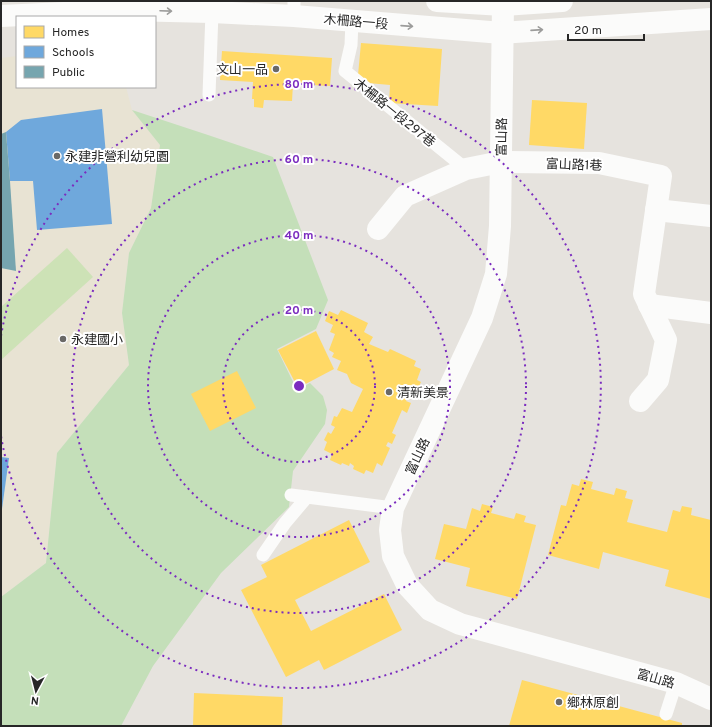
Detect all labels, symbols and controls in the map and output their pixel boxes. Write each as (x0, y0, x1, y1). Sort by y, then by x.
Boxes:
one-way arrow (159, 7, 172, 15)
street label: 木柵路一段 (323, 12, 389, 34)
legend (16, 16, 156, 88)
scale bar (568, 16, 644, 42)
one-way arrow (400, 22, 413, 29)
text: 20 m (574, 23, 602, 39)
text: Homes (52, 25, 89, 41)
one-way arrow (530, 27, 543, 34)
text: Schools (52, 45, 94, 61)
place label: 文山一品 (216, 62, 268, 79)
marker: 文山一品 (271, 64, 281, 74)
text: Public (52, 65, 85, 81)
street label: 木柵路一段297巷 (350, 76, 438, 151)
text: 80 m (285, 77, 313, 93)
street label: 富山路 (494, 117, 511, 157)
place label: 永建非營利幼兒園 (65, 150, 169, 166)
marker: 永建非營利幼兒園 (52, 151, 62, 161)
text: 60 m (285, 152, 313, 168)
street label: 富山路1巷 (545, 156, 603, 175)
text: 40 m (284, 228, 314, 244)
text: 20 m (285, 303, 313, 319)
place label: 永建國小 (71, 333, 123, 349)
marker: 永建國小 (58, 334, 68, 344)
centre of rings (292, 379, 306, 393)
place label: 清新美景 (397, 386, 449, 402)
marker: 清新美景 (384, 387, 394, 397)
street label: 富山路 (402, 435, 434, 478)
street label: 富山路 (634, 666, 677, 693)
north arrow (16, 671, 56, 711)
text: N (30, 693, 40, 707)
place label: 鄉林原創 (567, 696, 619, 712)
marker: 鄉林原創 (554, 697, 564, 707)

